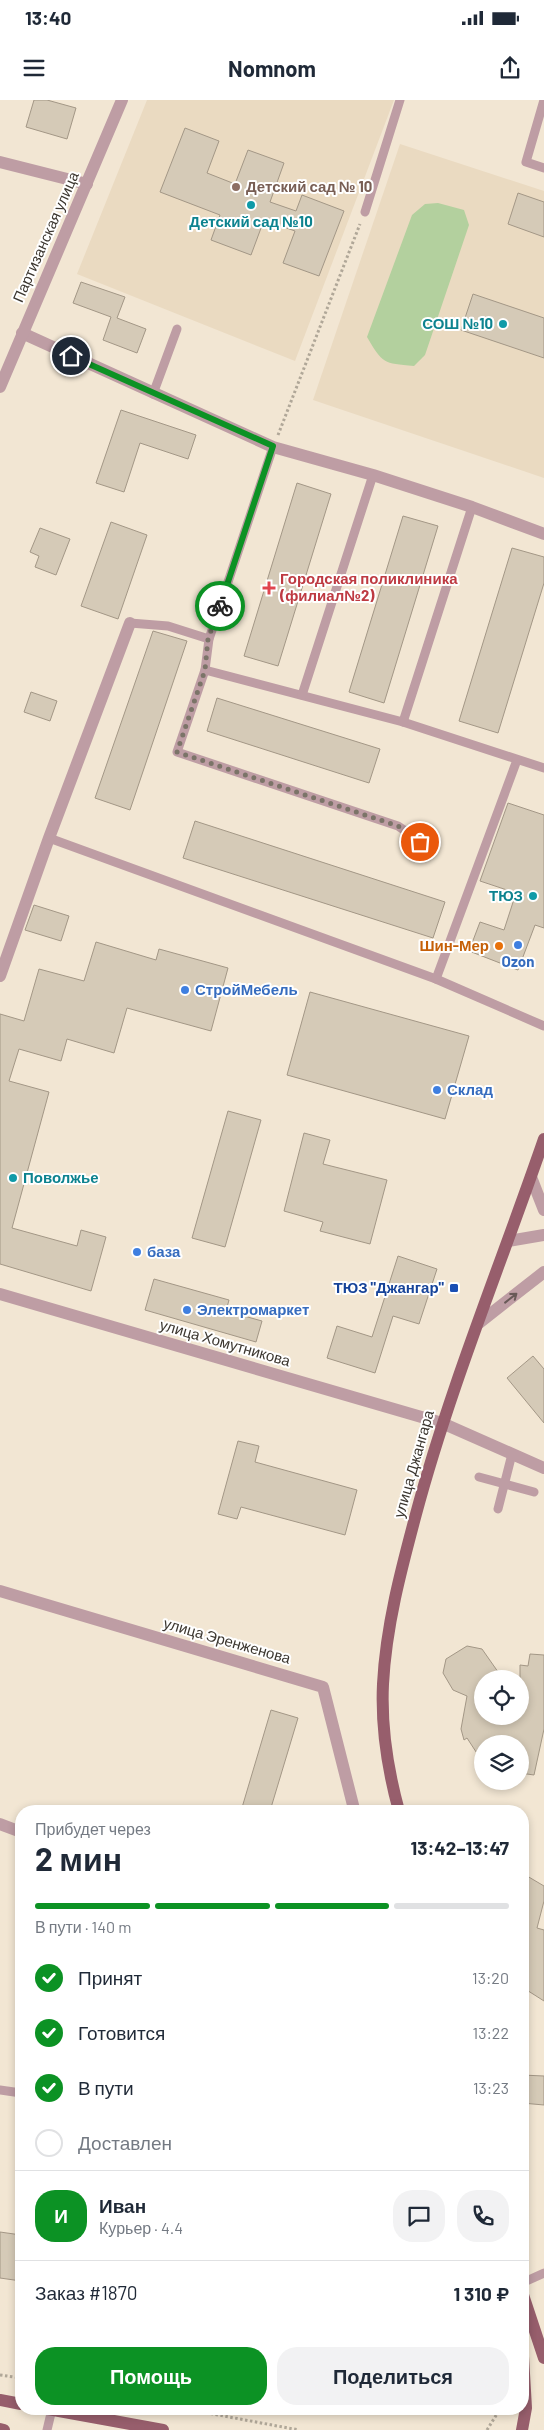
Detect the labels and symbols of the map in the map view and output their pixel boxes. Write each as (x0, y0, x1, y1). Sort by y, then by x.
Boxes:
street label: Партизанская улица (8, 168, 82, 305)
place label: Детский сад № 10 (246, 177, 372, 195)
marker: Детский сад № 10 (230, 181, 242, 193)
marker: Детский сад №10 (245, 199, 257, 211)
place label: Детский сад №10 (189, 212, 313, 230)
place label: СОШ №10 (422, 314, 493, 332)
marker: СОШ №10 (497, 318, 509, 330)
pin (50, 335, 92, 377)
place label: Городская поликлиника (филиал№2) (279, 569, 458, 604)
courier (195, 581, 245, 631)
marker: Городская поликлиника (филиал№2) (262, 581, 276, 595)
pin (399, 821, 441, 863)
place label: ТЮЗ (489, 886, 523, 904)
marker: ТЮЗ (527, 890, 539, 902)
place label: Шин-Мер (420, 936, 489, 954)
marker: Ozon (512, 939, 524, 951)
marker: Шин-Мер (493, 940, 505, 952)
place label: Ozon (502, 952, 534, 970)
place label: СтройМебель (195, 980, 298, 998)
marker: СтройМебель (179, 984, 191, 996)
place label: Склад (447, 1080, 493, 1098)
marker: Склад (431, 1084, 443, 1096)
place label: Поволжье (23, 1168, 98, 1186)
marker: Поволжье (7, 1172, 19, 1184)
place label: база (147, 1242, 181, 1260)
marker: база (131, 1246, 143, 1258)
place label: ТЮЗ "Джангар" (334, 1278, 445, 1296)
marker: ТЮЗ "Джангар" (448, 1282, 460, 1294)
one-way arrow (504, 1292, 517, 1303)
place label: Электромаркет (197, 1300, 309, 1318)
marker: Электромаркет (181, 1304, 193, 1316)
street label: улица Хомутникова (158, 1315, 293, 1369)
street label: улица Джангара (389, 1407, 437, 1520)
street label: улица Эренженова (162, 1613, 293, 1667)

